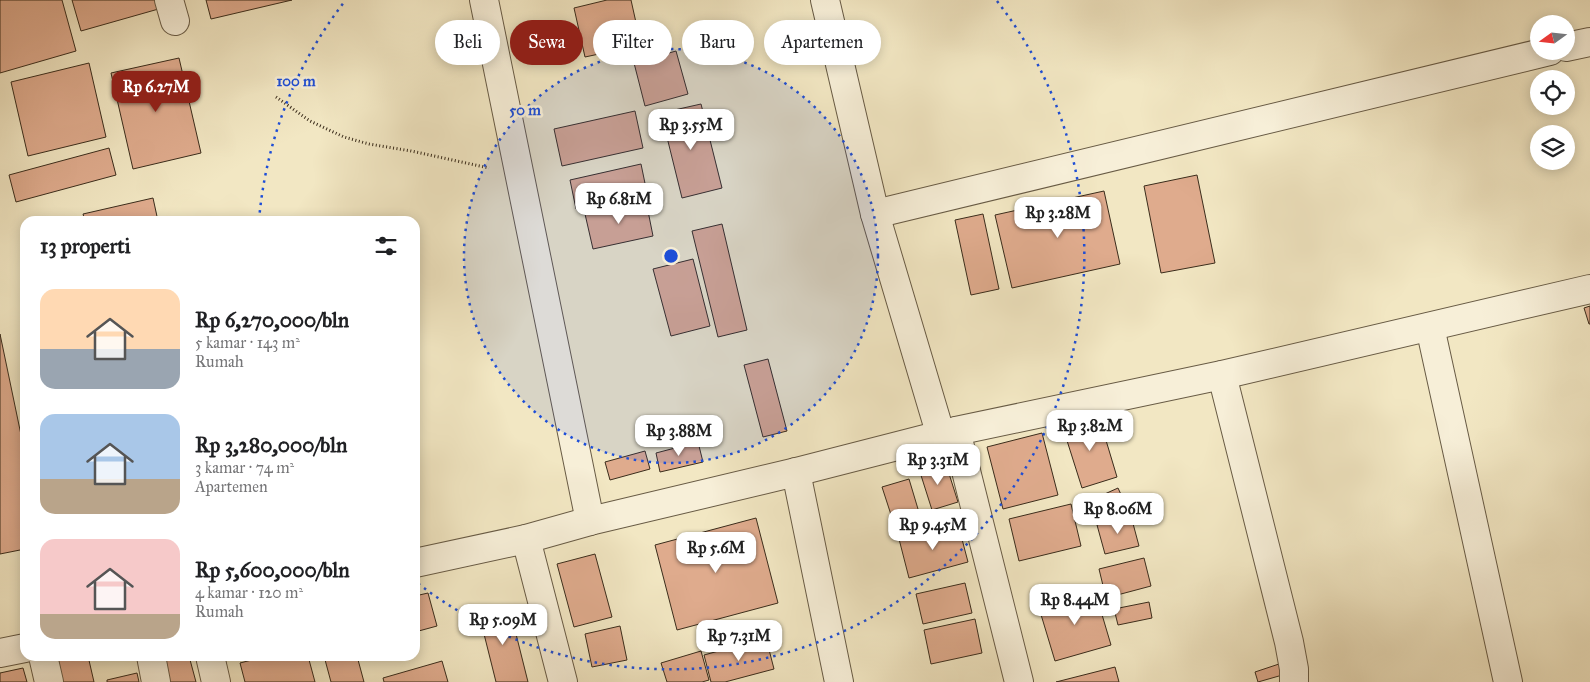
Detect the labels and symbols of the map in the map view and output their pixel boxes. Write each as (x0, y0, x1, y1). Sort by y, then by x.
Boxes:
north arrow (1530, 15, 1575, 60)
pin: Rp 6.27M (104, 70, 208, 113)
text: 100 m (276, 72, 316, 90)
text: 50 m (509, 101, 541, 119)
pin: Rp 3.55M (639, 108, 743, 151)
pin: Rp 6.81M (567, 182, 671, 225)
pin: Rp 3.28M (1006, 196, 1110, 239)
centre of rings (662, 247, 680, 265)
pin: Rp 3.82M (1038, 410, 1142, 452)
pin: Rp 3.88M (627, 414, 731, 457)
pin: Rp 3.31M (886, 444, 990, 486)
pin: Rp 8.06M (1066, 492, 1170, 535)
pin: Rp 9.45M (881, 508, 985, 551)
pin: Rp 5.6M (670, 532, 762, 574)
pin: Rp 8.44M (1023, 584, 1127, 626)
pin: Rp 5.09M (451, 604, 555, 646)
pin: Rp 7.31M (687, 620, 791, 662)

